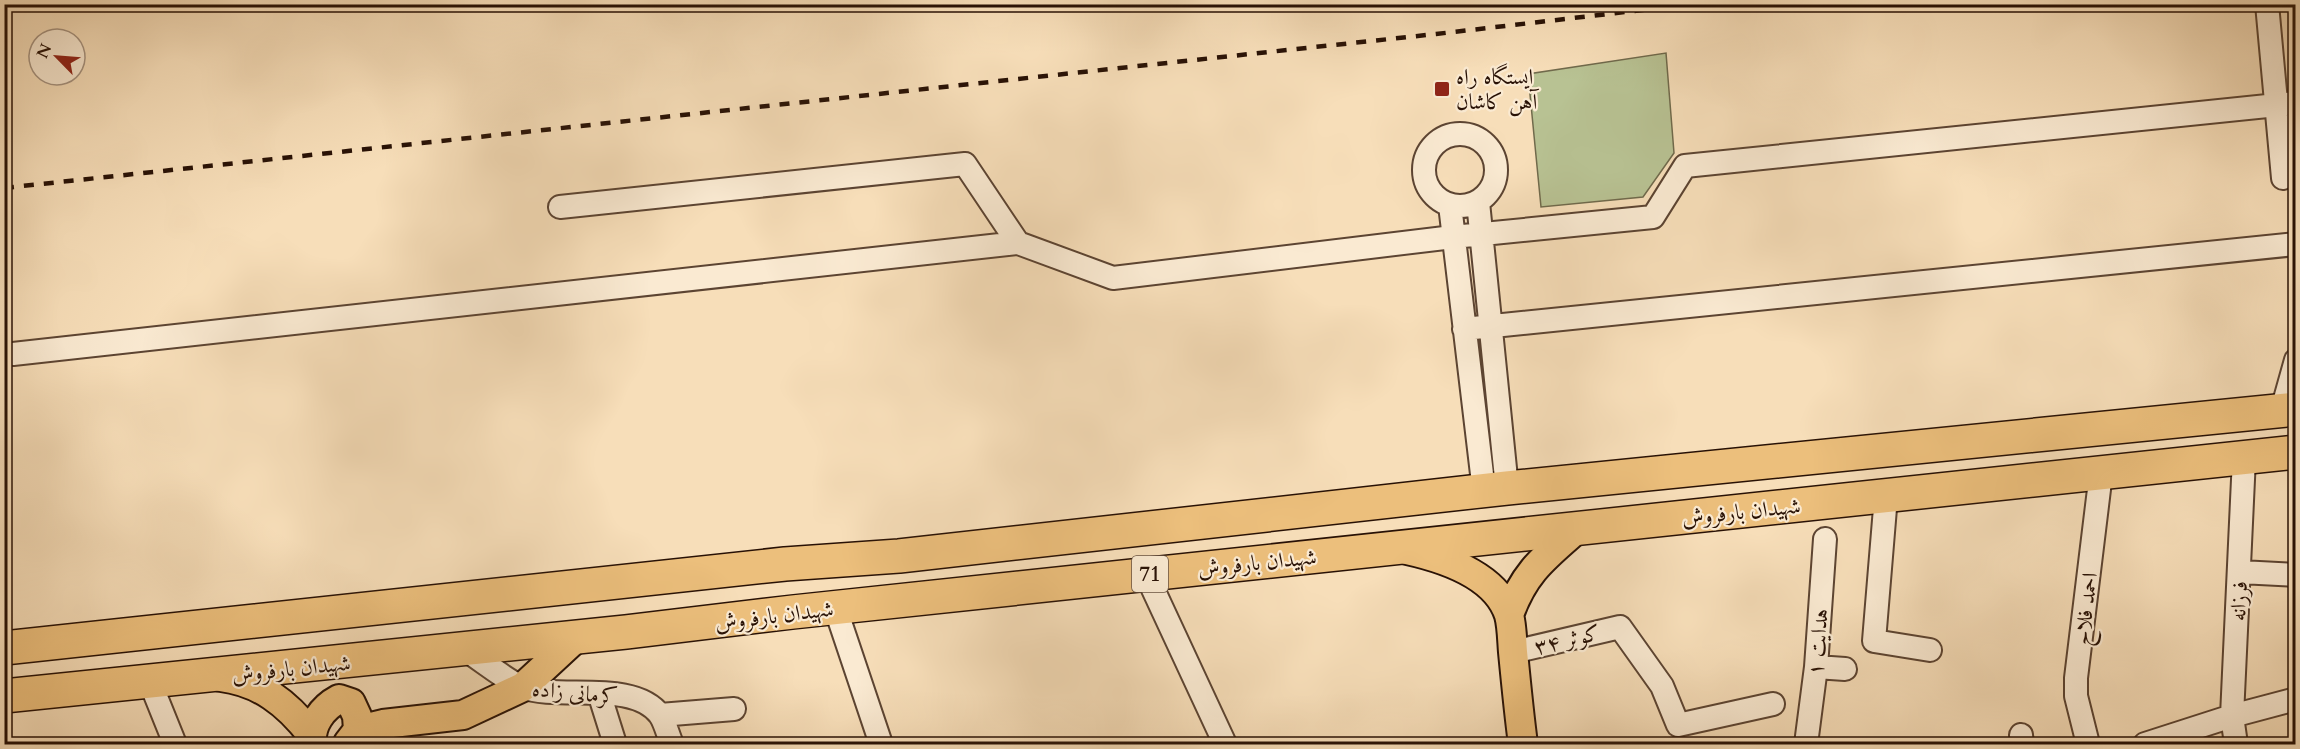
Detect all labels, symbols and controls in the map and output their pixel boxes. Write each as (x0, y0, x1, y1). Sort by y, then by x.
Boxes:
north arrow (27, 27, 87, 87)
text: N (31, 40, 57, 62)
place label: ایستگاه راه آهن کاشان (1456, 62, 1540, 117)
marker: ایستگاه راه آهن کاشان (1433, 80, 1451, 98)
street label: شهیدان بارفروش (1680, 491, 1802, 533)
street label: شهیدان بارفروش (1196, 542, 1318, 584)
road number: 71 (1132, 556, 1168, 592)
street label: احمد فلاح (2067, 571, 2109, 648)
street label: فرزانه (2223, 580, 2255, 622)
street label: شهیدان بارفروش (713, 594, 835, 638)
street label: هدایت ۱ (1800, 607, 1836, 677)
street label: کوثر ۳۴ (1531, 618, 1603, 662)
street label: شهیدان بارفروش (230, 648, 352, 690)
street label: کرمانی زاده (531, 674, 619, 712)

